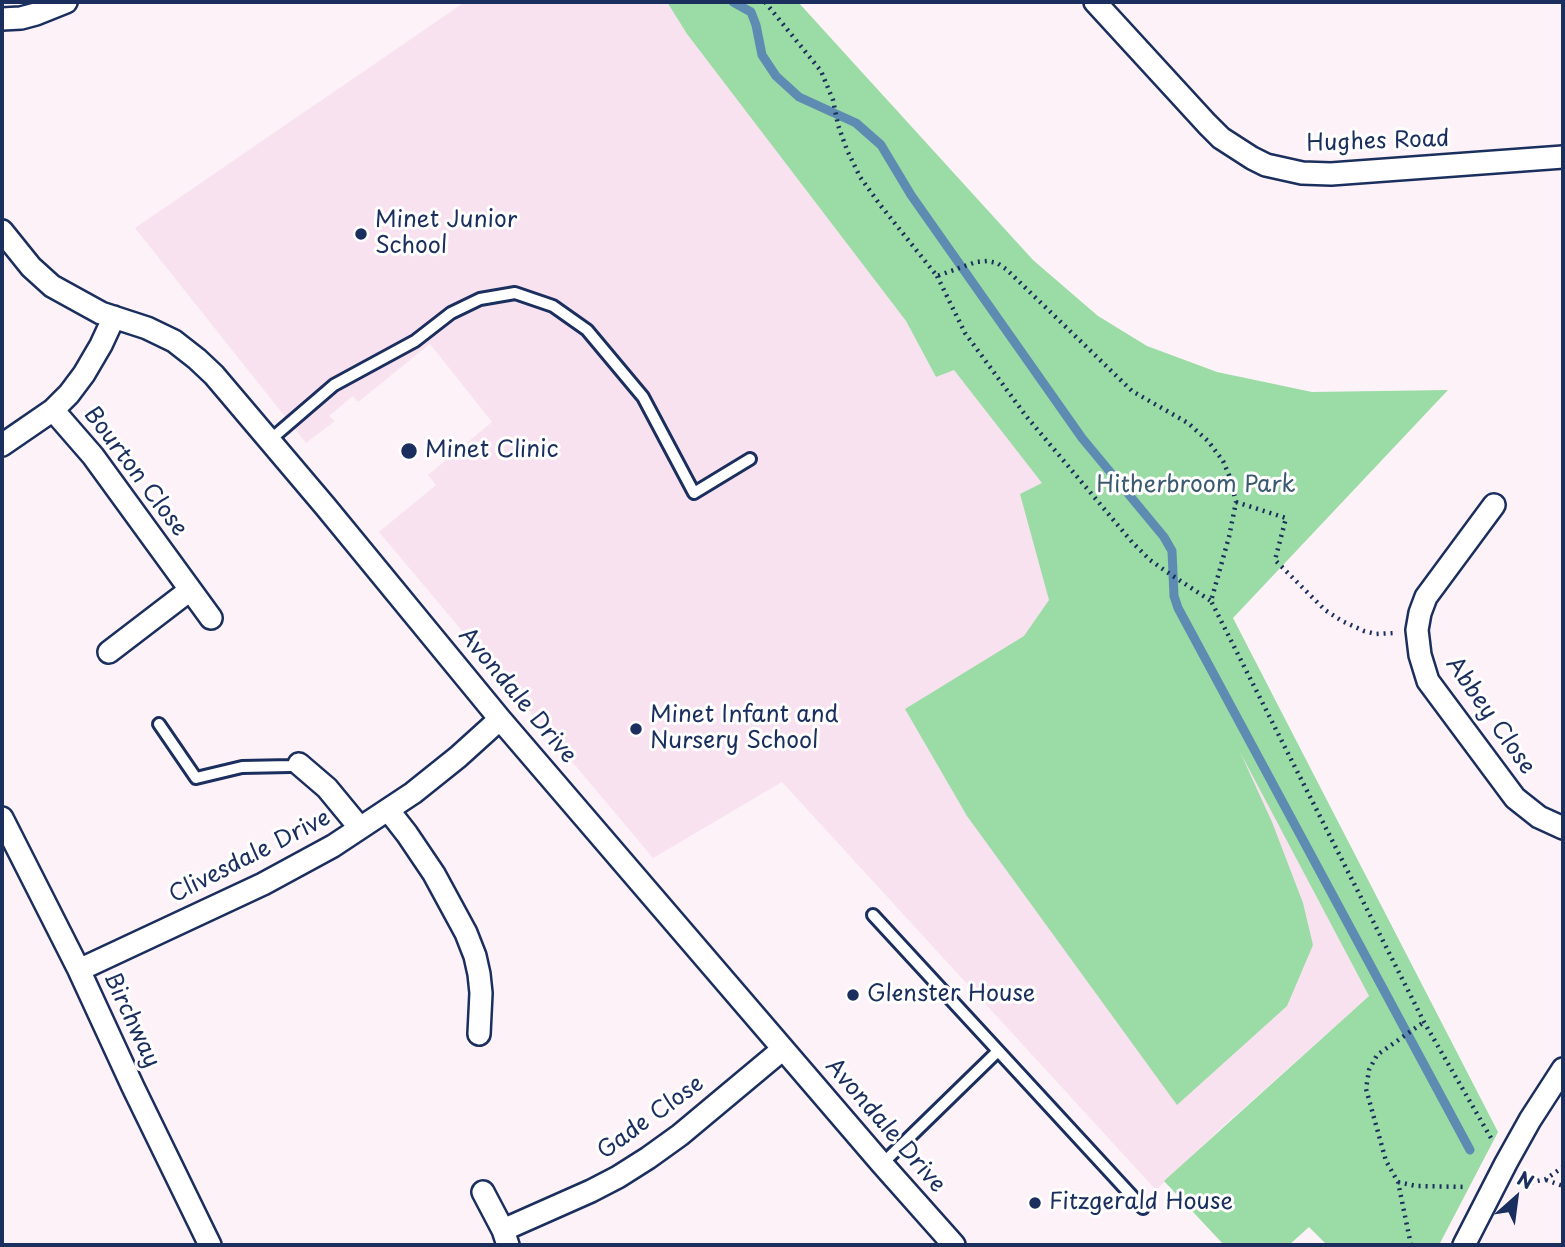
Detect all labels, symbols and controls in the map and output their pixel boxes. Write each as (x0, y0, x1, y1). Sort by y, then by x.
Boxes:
street label: Hughes Road (1306, 126, 1450, 158)
place label: Minet Junior School (375, 207, 517, 261)
marker: Minet Junior School (353, 226, 369, 242)
street label: Bourton Close (77, 402, 193, 542)
place label: Minet Clinic (425, 437, 559, 465)
marker: Minet Clinic (399, 441, 419, 461)
park label: Hitherbroom Park (1096, 472, 1296, 500)
street label: Avondale Drive (452, 622, 582, 770)
street label: Abbey Close (1439, 652, 1541, 780)
place label: Minet Infant and Nursery School (650, 702, 839, 756)
marker: Minet Infant and Nursery School (628, 721, 644, 737)
street label: Clivesdale Drive (165, 804, 335, 910)
street label: Birchway (97, 968, 165, 1072)
place label: Glenster House (867, 981, 1035, 1009)
marker: Glenster House (845, 987, 861, 1003)
street label: Avondale Drive (819, 1053, 951, 1199)
street label: Gade Close (593, 1070, 709, 1166)
north arrow (1481, 1163, 1551, 1233)
text: N (1513, 1164, 1539, 1195)
place label: Fitzgerald House (1049, 1189, 1233, 1217)
marker: Fitzgerald House (1027, 1195, 1043, 1211)

